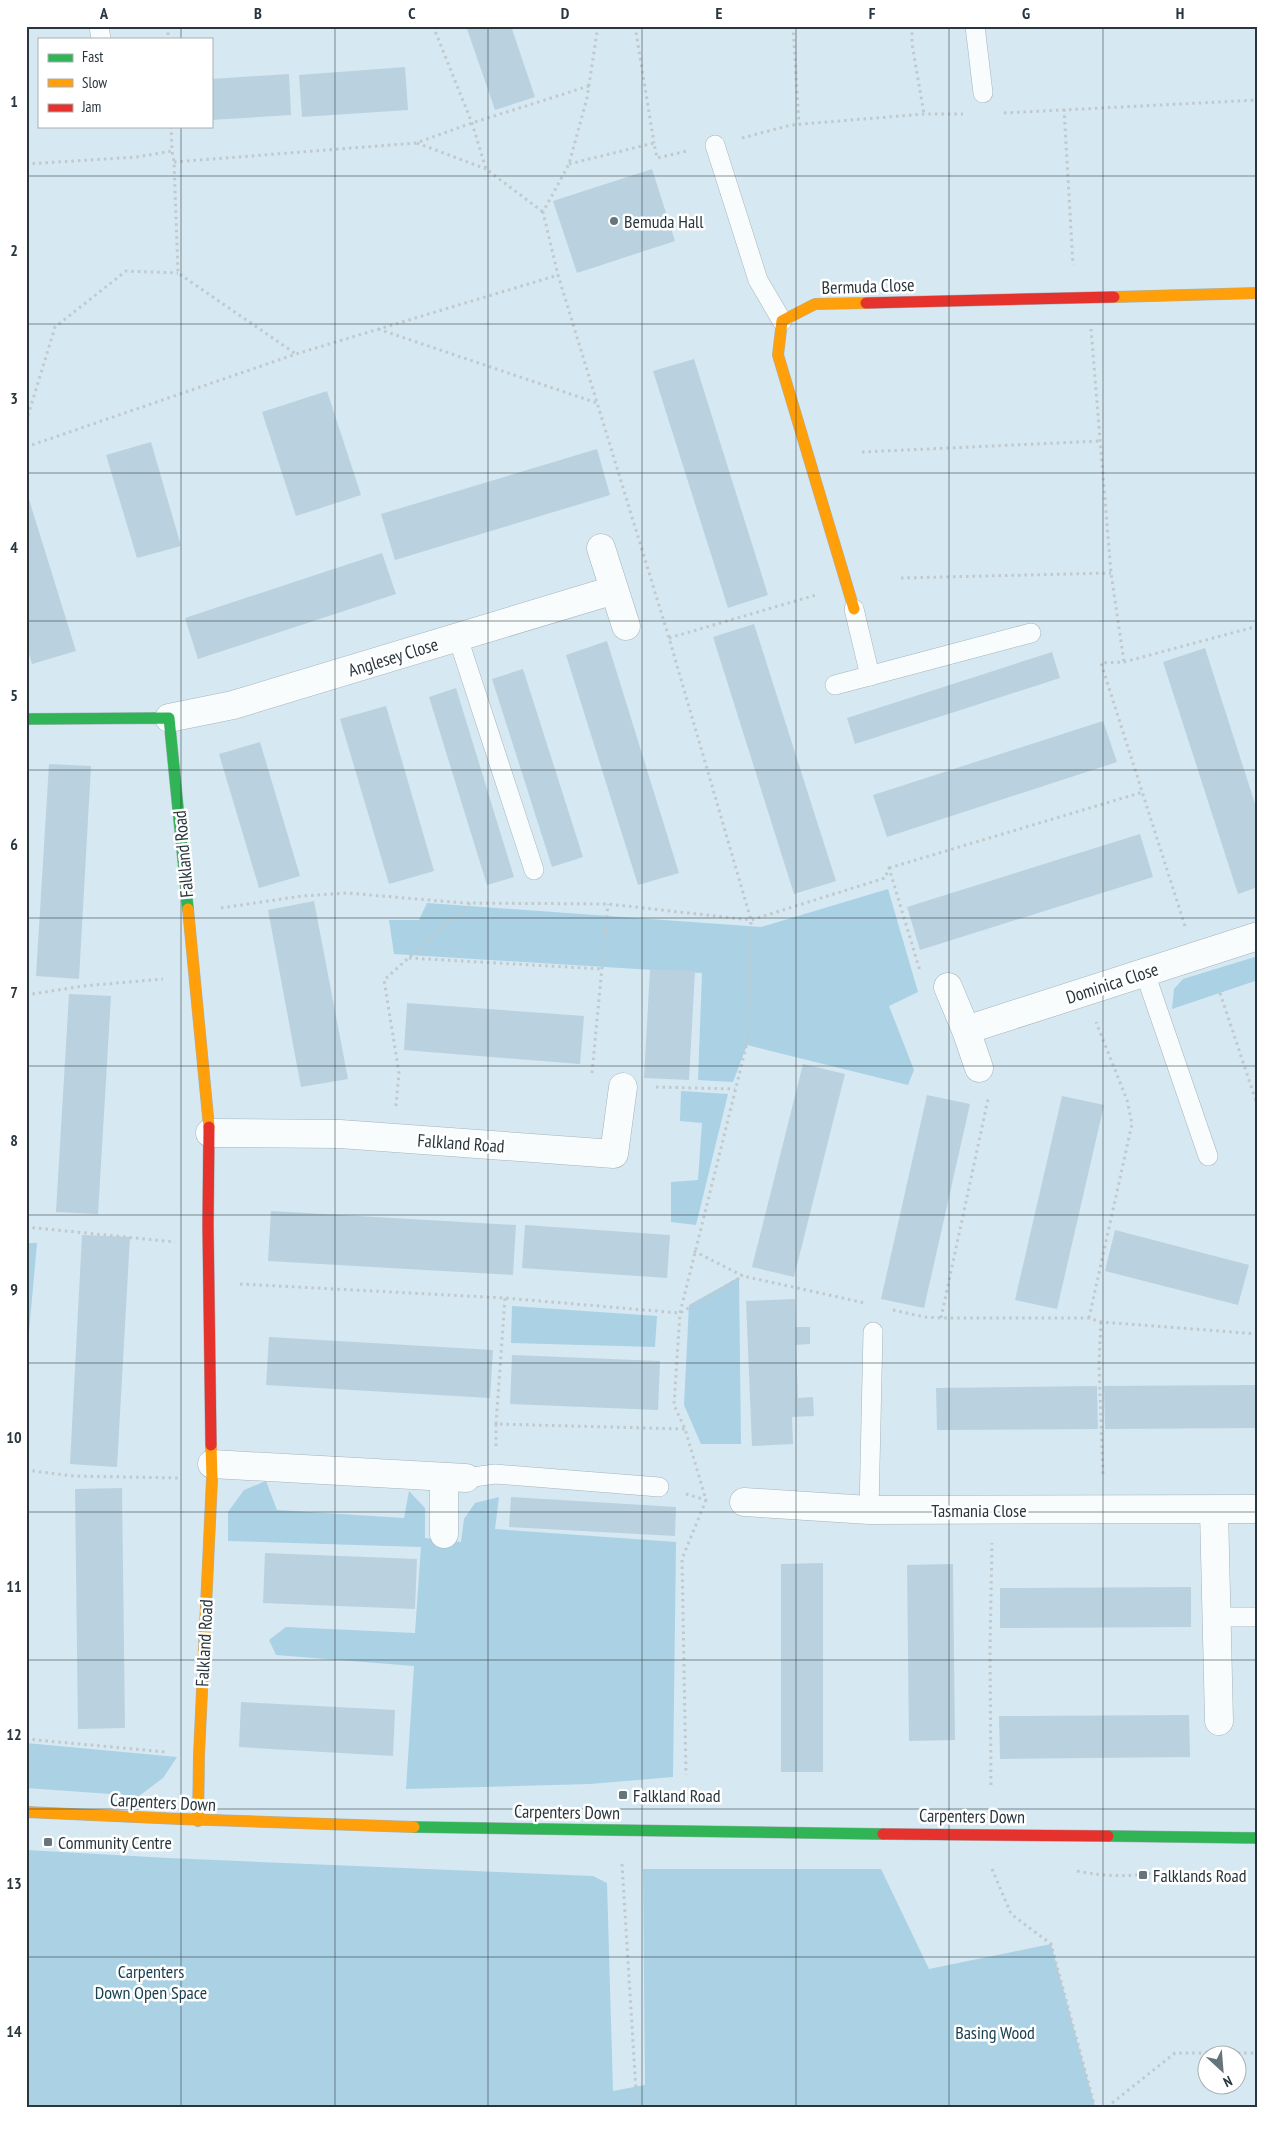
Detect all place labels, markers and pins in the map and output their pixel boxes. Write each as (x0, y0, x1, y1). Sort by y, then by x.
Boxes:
place label: Bemuda Hall (624, 210, 704, 233)
marker: Bemuda Hall (608, 215, 620, 227)
place label: Falkland Road (633, 1784, 720, 1807)
marker: Falkland Road (617, 1789, 629, 1801)
place label: Community Centre (58, 1831, 172, 1854)
marker: Community Centre (42, 1836, 54, 1848)
place label: Falklands Road (1153, 1864, 1247, 1887)
marker: Falklands Road (1137, 1869, 1149, 1881)

